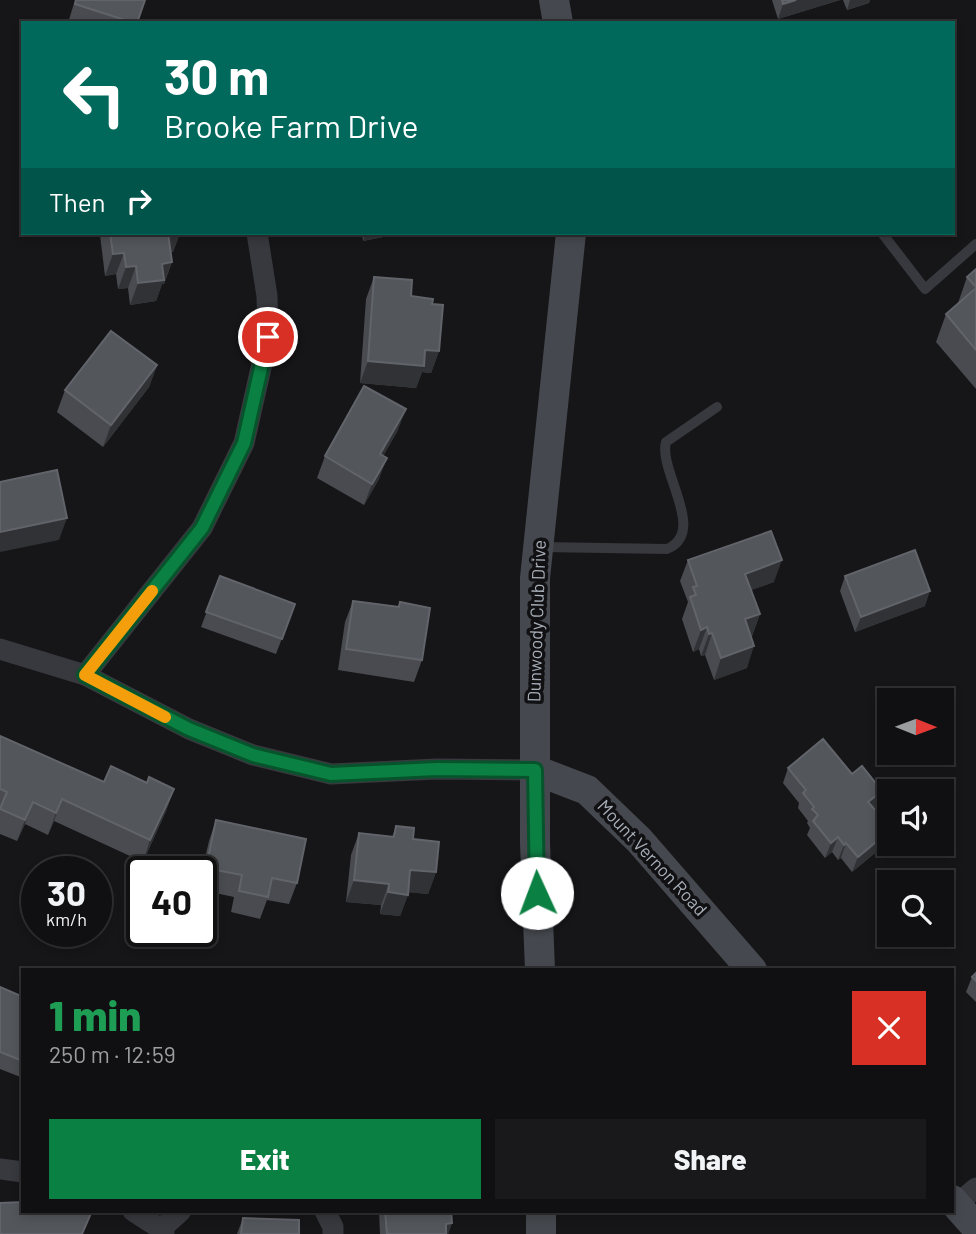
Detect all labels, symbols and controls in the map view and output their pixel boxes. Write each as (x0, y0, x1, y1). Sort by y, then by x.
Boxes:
text: 30 m (164, 46, 269, 105)
icon: left (49, 49, 140, 140)
text: Brooke Farm Drive (164, 106, 419, 144)
icon: right (120, 182, 158, 220)
text: Then (49, 186, 106, 217)
pin (238, 307, 298, 367)
icon: arrive (249, 318, 287, 356)
street label: Dunwoody Club Drive (522, 539, 550, 702)
north arrow (877, 688, 954, 765)
map controls (877, 688, 954, 947)
button: sound (877, 779, 954, 856)
street label: Mount Vernon Road (593, 795, 712, 920)
speed limit sign: 40 (126, 856, 217, 947)
position arrow (500, 856, 574, 930)
button: search (877, 870, 954, 947)
text: 30 (47, 871, 86, 913)
text: km/h (46, 908, 87, 930)
text: 1 min (49, 989, 141, 1039)
button: close (852, 991, 926, 1065)
text: 250 m · 12:59 (49, 1040, 176, 1068)
button: Exit (49, 1119, 481, 1199)
button: Share (495, 1119, 926, 1199)

